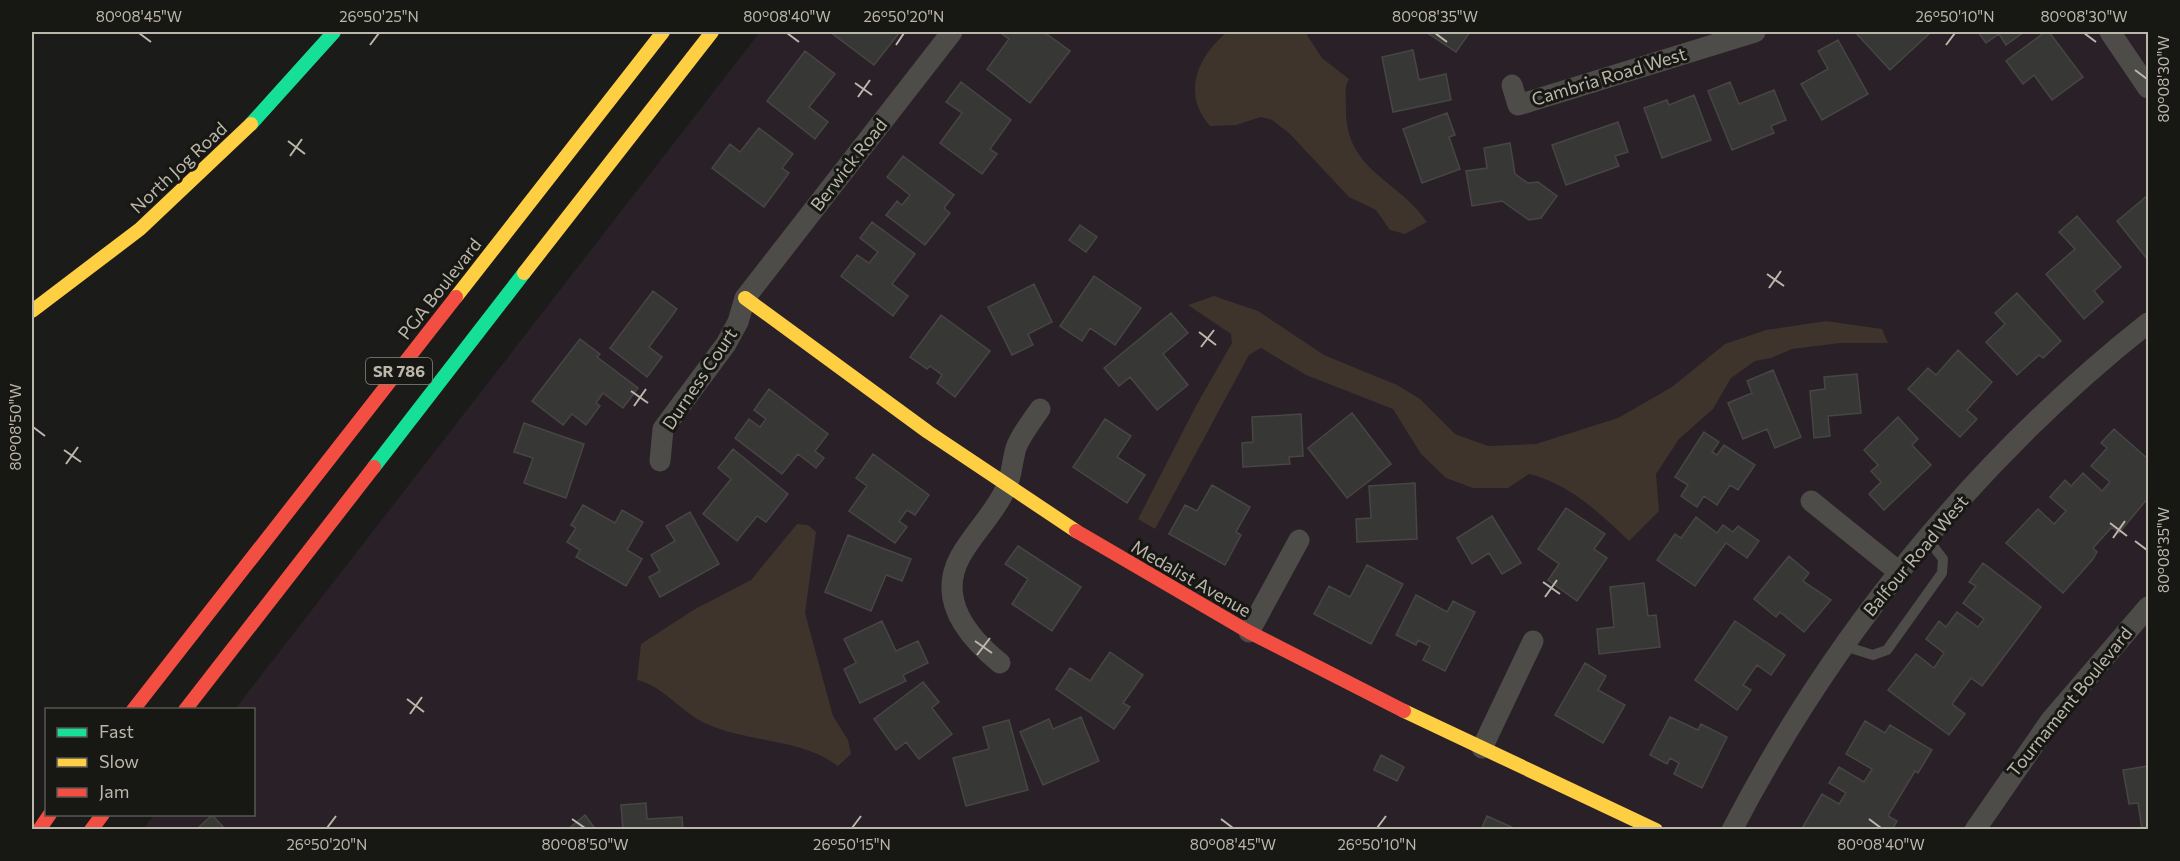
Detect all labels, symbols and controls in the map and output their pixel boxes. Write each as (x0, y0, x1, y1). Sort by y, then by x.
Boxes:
text: 80°08'45"W (96, 7, 182, 25)
text: 26°50'25"N (339, 7, 419, 25)
text: 80°08'40"W (743, 7, 831, 25)
text: 26°50'20"N (864, 7, 944, 25)
text: 80°08'35"W (1392, 7, 1478, 25)
text: 26°50'10"N (1916, 7, 1994, 25)
text: 80°08'30"W (2040, 7, 2128, 25)
text: 80°08'30"W (2154, 35, 2172, 123)
street label: Cambria Road West (1529, 42, 1689, 110)
street label: Berwick Road (805, 114, 891, 215)
street label: North Jog Road (126, 117, 231, 218)
street label: PGA Boulevard (393, 233, 486, 343)
street label: Durness Court (657, 323, 741, 433)
road number: SR 786 (366, 358, 432, 384)
text: 80°08'50"W (6, 383, 24, 471)
street label: Balfour Road West (1858, 490, 1972, 620)
text: 80°08'35"W (2154, 507, 2172, 593)
street label: Medalist Avenue (1128, 535, 1255, 621)
street label: Tournament Boulevard (2002, 622, 2136, 781)
legend (45, 708, 255, 816)
text: Fast (99, 720, 134, 742)
text: Slow (99, 750, 139, 772)
text: Jam (99, 780, 129, 802)
text: 26°50'20"N (287, 835, 367, 853)
text: 80°08'50"W (541, 835, 629, 853)
text: 26°50'15"N (813, 835, 891, 853)
text: 80°08'45"W (1190, 835, 1276, 853)
text: 26°50'10"N (1338, 835, 1416, 853)
text: 80°08'40"W (1837, 835, 1925, 853)

